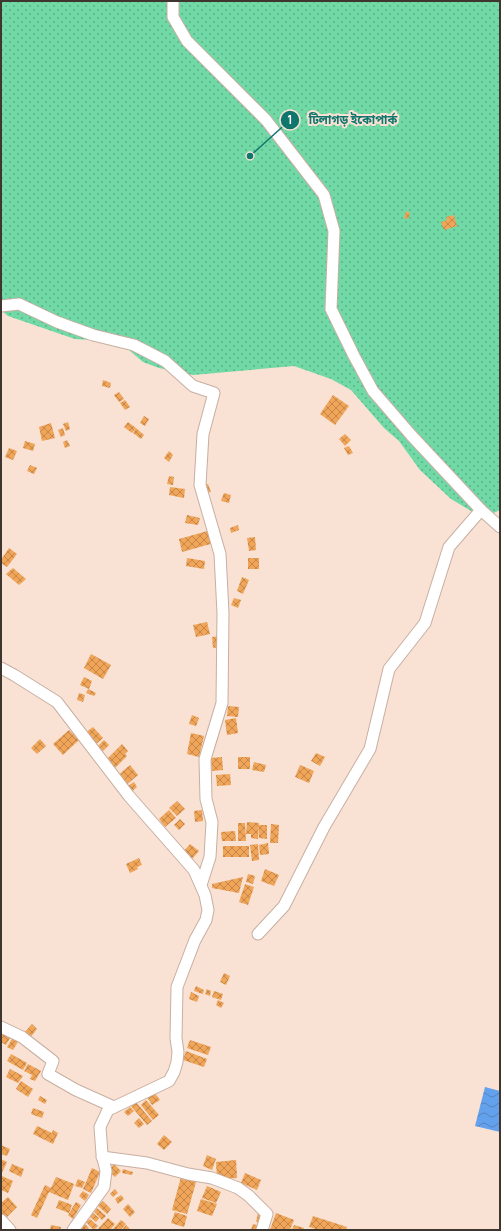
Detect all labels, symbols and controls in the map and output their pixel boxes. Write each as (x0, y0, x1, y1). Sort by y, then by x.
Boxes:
callout: টিলাগড় ইকোপার্ক (280, 108, 405, 132)
text: 1 (287, 111, 293, 128)
text: টিলাগড় ইকোপার্ক (308, 111, 397, 128)

